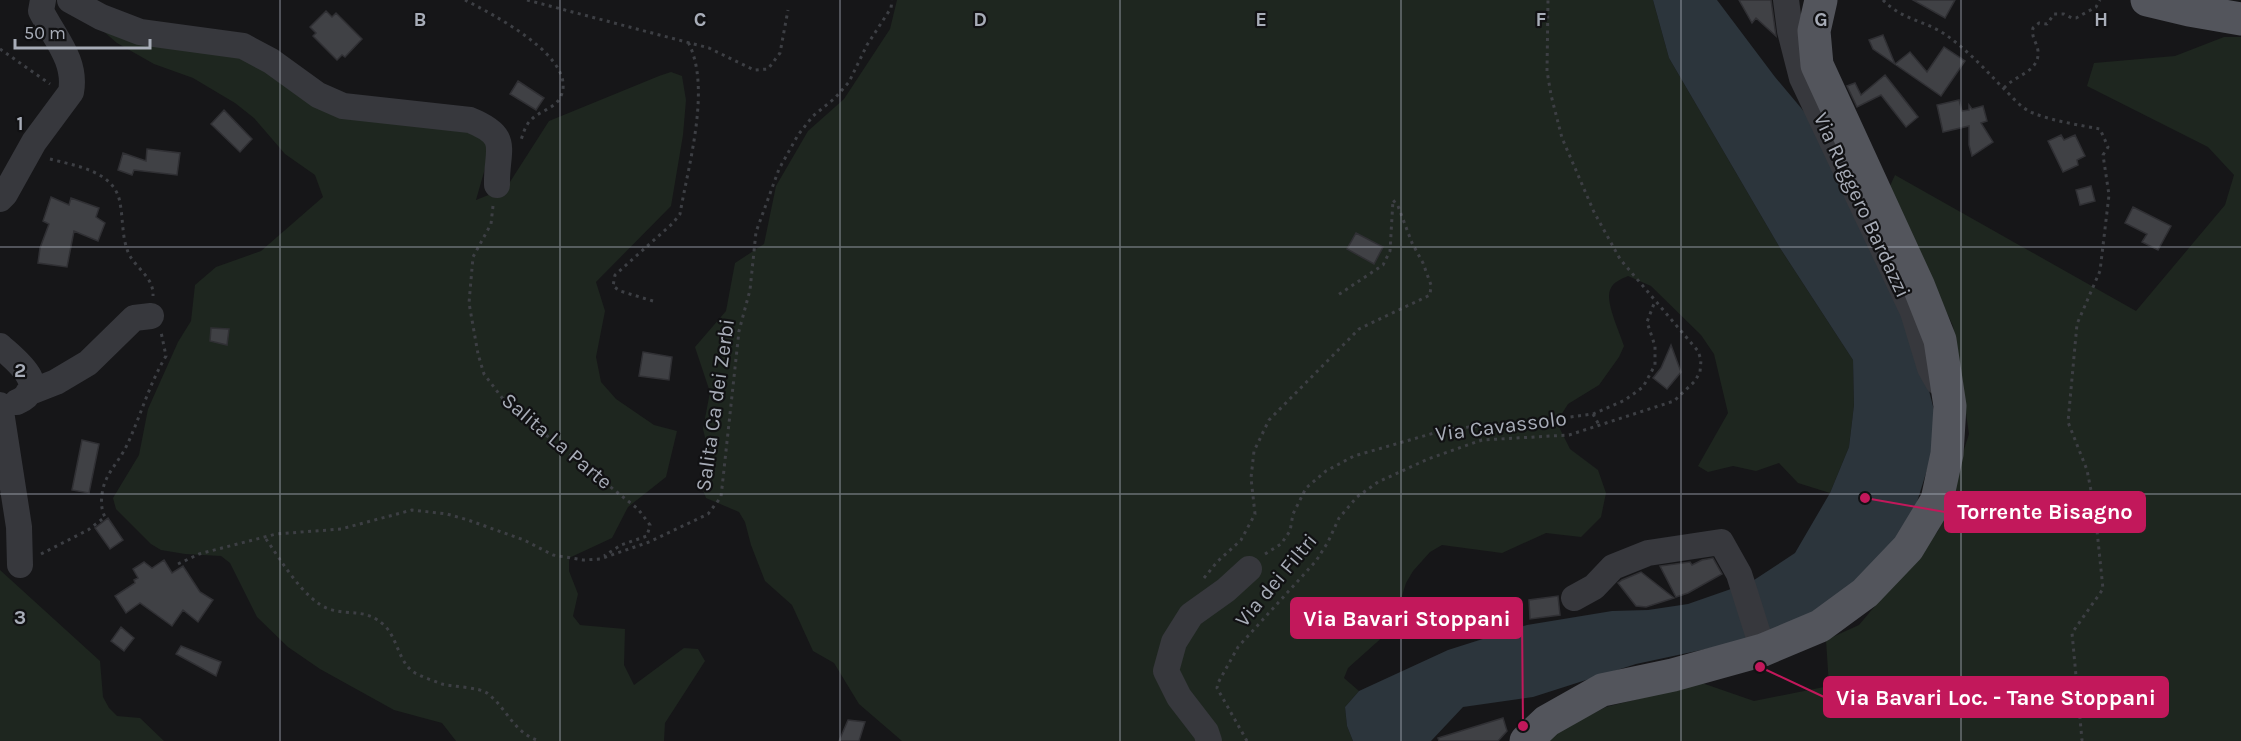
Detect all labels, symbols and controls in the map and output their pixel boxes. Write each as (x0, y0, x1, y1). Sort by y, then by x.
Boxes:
text: B (414, 8, 426, 31)
text: C (694, 8, 706, 31)
text: D (973, 8, 987, 31)
text: E (1255, 8, 1267, 31)
text: F (1536, 8, 1547, 31)
text: G (1814, 8, 1828, 31)
text: H (2094, 8, 2108, 31)
scale bar (15, 12, 150, 50)
text: 50 m (24, 22, 66, 44)
street label: Via Ruggero Bardazzi (1809, 109, 1915, 301)
text: 1 (16, 112, 24, 135)
street label: Salita Ca dei Zerbi (691, 317, 739, 493)
text: 2 (14, 359, 26, 382)
street label: Salita La Parte (497, 388, 617, 494)
street label: Via Cavassolo (1434, 406, 1568, 446)
callout: Torrente Bisagno (1945, 492, 2145, 532)
text: Torrente Bisagno (1957, 499, 2133, 525)
street label: Via dei Filtri (1230, 529, 1322, 631)
callout: Via Bavari Stoppani (1291, 598, 1522, 638)
text: 3 (14, 606, 26, 629)
text: Via Bavari Stoppani (1303, 606, 1511, 632)
callout: Via Bavari Loc. - Tane Stoppani (1824, 677, 2168, 717)
text: Via Bavari Loc. - Tane Stoppani (1836, 685, 2156, 711)

